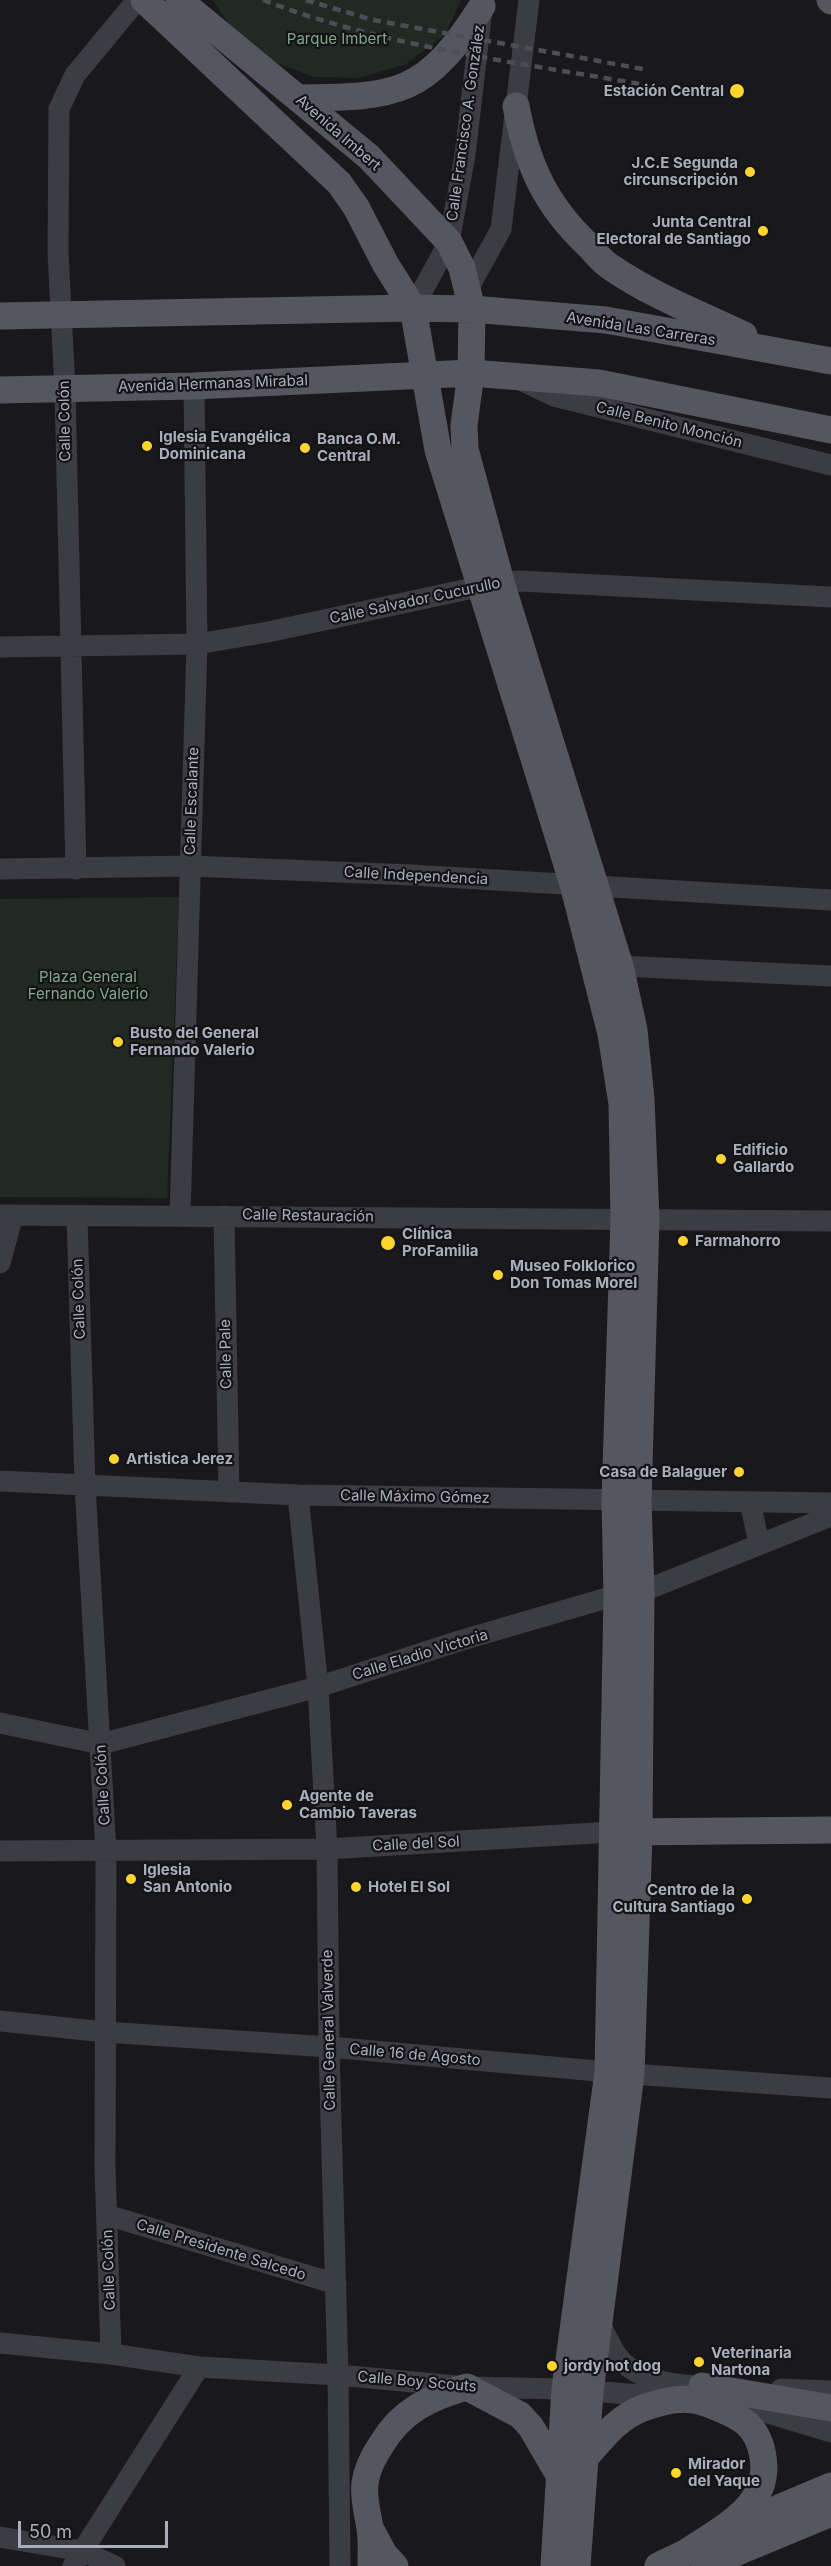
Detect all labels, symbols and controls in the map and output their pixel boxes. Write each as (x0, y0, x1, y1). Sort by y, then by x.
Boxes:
street label: Calle Francisco A. González (443, 24, 489, 222)
park label: Parque Imbert (287, 30, 387, 48)
place label: Estación Central (604, 82, 724, 100)
marker: Estación Central (728, 82, 746, 100)
street label: Avenida Imbert (292, 91, 384, 175)
place label: J.C.E Segunda circunscripción (623, 154, 738, 189)
marker: J.C.E Segunda circunscripción (743, 165, 757, 179)
place label: Junta Central Electoral de Santiago (597, 213, 751, 248)
marker: Junta Central Electoral de Santiago (756, 224, 770, 238)
street label: Avenida Las Carreras (565, 308, 717, 350)
street label: Avenida Hermanas Mirabal (118, 372, 308, 396)
street label: Calle Colón (55, 380, 75, 462)
street label: Calle Benito Monción (594, 398, 744, 452)
place label: Iglesia Evangélica Dominicana (159, 428, 291, 463)
place label: Banca O.M. Central (317, 430, 401, 465)
marker: Iglesia Evangélica Dominicana (140, 439, 154, 453)
marker: Banca O.M. Central (298, 441, 312, 455)
street label: Calle Salvador Cucurullo (328, 574, 502, 628)
street label: Calle Escalante (181, 747, 203, 855)
street label: Calle Independencia (343, 863, 489, 889)
park label: Plaza General Fernando Valerio (28, 968, 148, 1003)
place label: Busto del General Fernando Valerio (130, 1024, 259, 1059)
marker: Busto del General Fernando Valerio (111, 1035, 125, 1049)
place label: Edificio Gallardo (733, 1141, 794, 1176)
marker: Edificio Gallardo (714, 1152, 728, 1166)
street label: Calle Restauración (242, 1206, 374, 1226)
place label: Clínica ProFamilia (402, 1225, 479, 1260)
place label: Farmahorro (695, 1232, 781, 1250)
marker: Clínica ProFamilia (379, 1234, 397, 1252)
marker: Farmahorro (676, 1234, 690, 1248)
place label: Museo Folklorico Don Tomas Morel (510, 1257, 637, 1292)
street label: Calle Colón (69, 1258, 89, 1340)
marker: Museo Folklorico Don Tomas Morel (491, 1268, 505, 1282)
street label: Calle Pale (216, 1319, 236, 1389)
place label: Artistica Jerez (126, 1450, 233, 1468)
marker: Artistica Jerez (107, 1452, 121, 1466)
place label: Casa de Balaguer (599, 1463, 727, 1481)
marker: Casa de Balaguer (732, 1465, 746, 1479)
street label: Calle Máximo Gómez (340, 1487, 490, 1507)
street label: Calle Eladio Victoria (350, 1626, 490, 1684)
street label: Calle Colón (92, 1744, 114, 1826)
place label: Agente de Cambio Taveras (299, 1787, 417, 1822)
marker: Agente de Cambio Taveras (280, 1798, 294, 1812)
street label: Calle del Sol (372, 1833, 460, 1855)
place label: Iglesia San Antonio (143, 1861, 232, 1896)
marker: Iglesia San Antonio (124, 1872, 138, 1886)
place label: Hotel El Sol (368, 1878, 450, 1896)
marker: Hotel El Sol (349, 1880, 363, 1894)
place label: Centro de la Cultura Santiago (612, 1881, 735, 1916)
marker: Centro de la Cultura Santiago (740, 1892, 754, 1906)
street label: Calle General Valverde (319, 1949, 339, 2111)
street label: Calle 16 de Agosto (349, 2040, 481, 2070)
street label: Calle Presidente Salcedo (134, 2216, 308, 2284)
street label: Calle Colón (99, 2229, 119, 2311)
place label: Veterinaria Nartona (711, 2344, 792, 2379)
marker: Veterinaria Nartona (692, 2355, 706, 2369)
place label: jordy hot dog (564, 2357, 661, 2375)
marker: jordy hot dog (545, 2359, 559, 2373)
street label: Calle Boy Scouts (357, 2368, 477, 2396)
place label: Mirador del Yaque (688, 2455, 760, 2490)
marker: Mirador del Yaque (669, 2466, 683, 2480)
scale bar (21, 2509, 171, 2547)
text: 50 m (29, 2521, 72, 2542)

